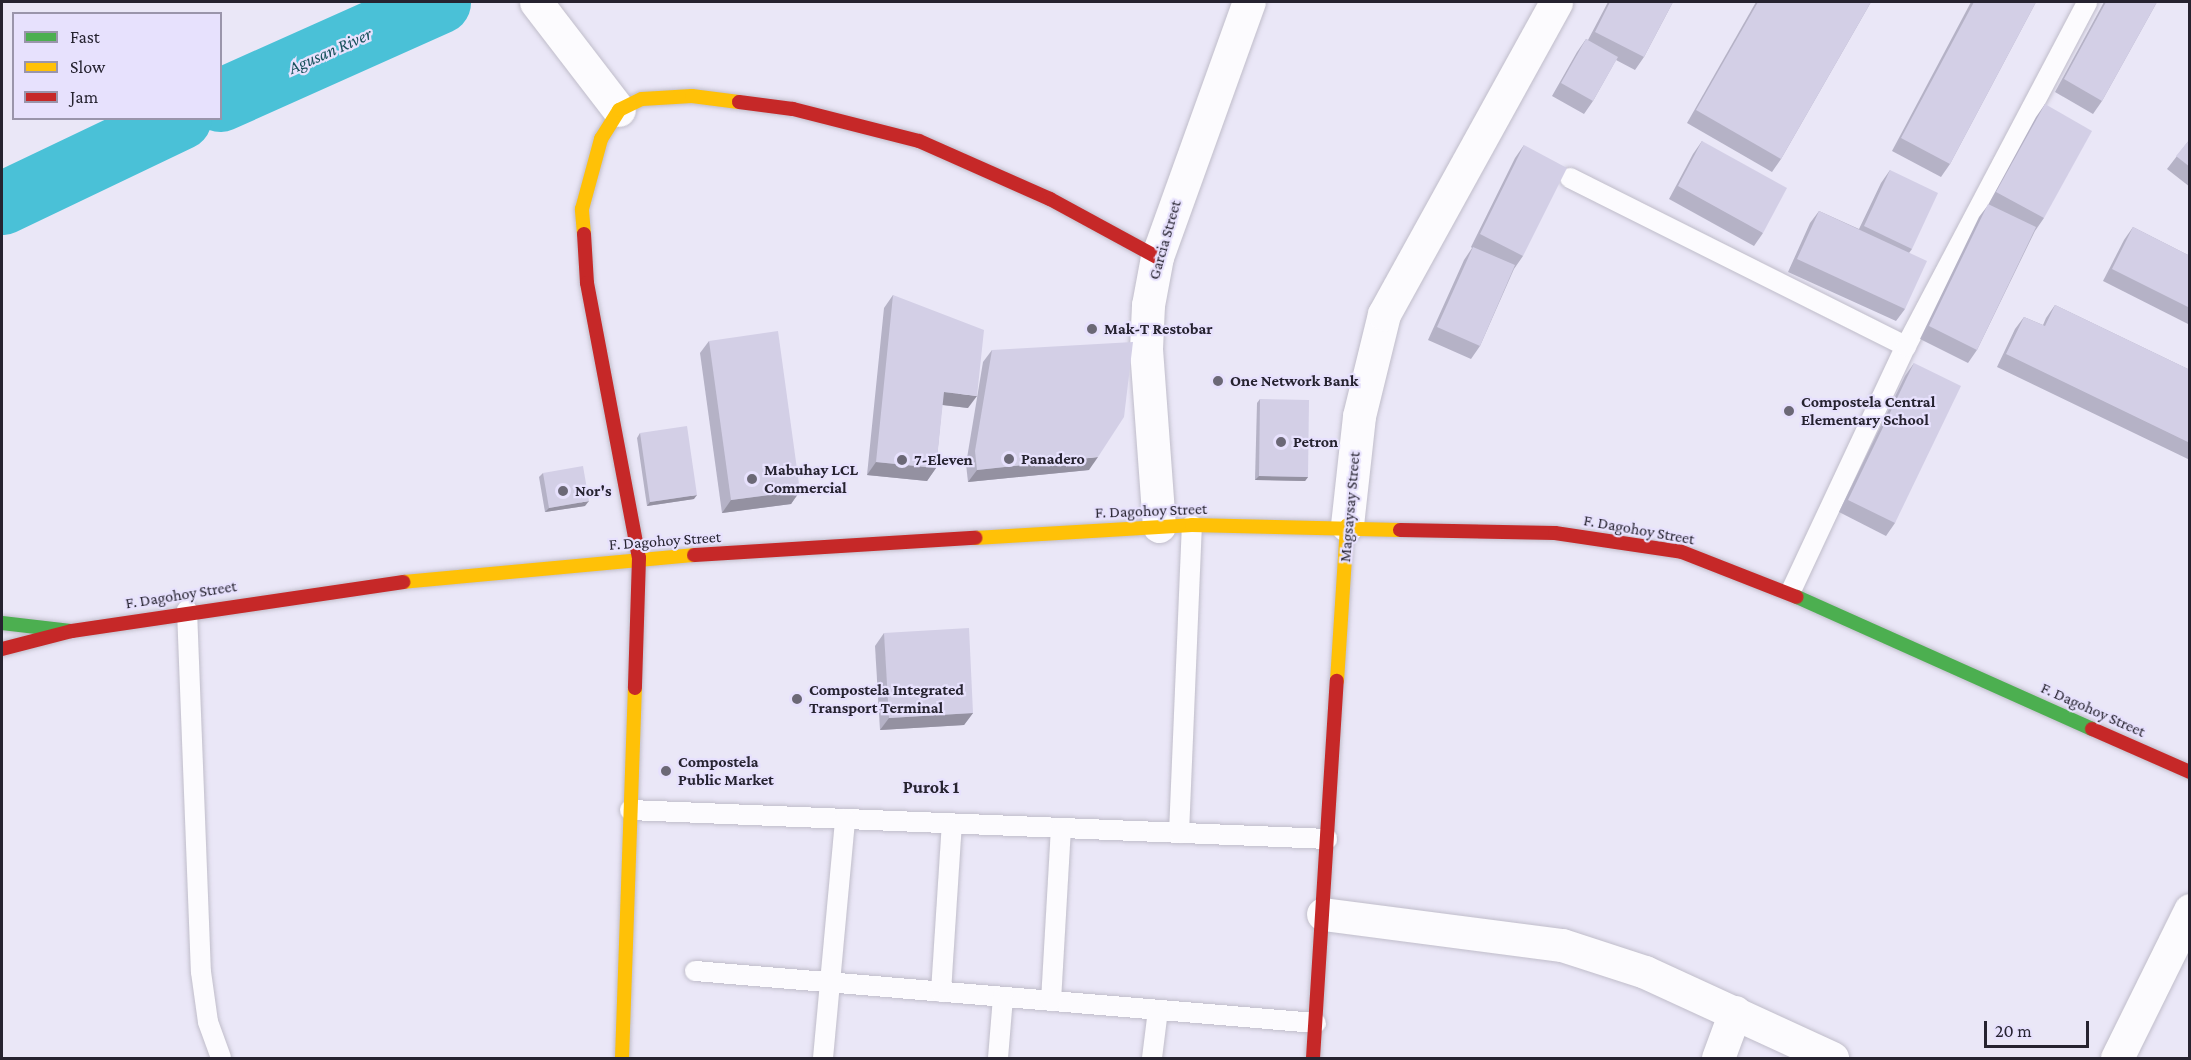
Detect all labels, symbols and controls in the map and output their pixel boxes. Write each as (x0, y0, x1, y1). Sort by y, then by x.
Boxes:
legend (12, 12, 222, 120)
water label: Agusan River (285, 23, 375, 79)
text: Fast (70, 27, 100, 47)
text: Slow (70, 57, 105, 77)
text: Jam (70, 87, 98, 107)
street label: Garcia Street (1145, 198, 1185, 282)
place label: Mak-T Restobar (1104, 319, 1213, 339)
marker: Mak-T Restobar (1085, 322, 1099, 336)
place label: One Network Bank (1230, 371, 1358, 391)
marker: One Network Bank (1211, 374, 1225, 388)
place label: Compostela Central Elementary School (1801, 392, 1935, 430)
marker: Compostela Central Elementary School (1782, 404, 1796, 418)
place label: Petron (1293, 432, 1338, 452)
marker: Petron (1274, 435, 1288, 449)
place label: Panadero (1021, 449, 1085, 469)
place label: 7-Eleven (914, 450, 973, 470)
street label: Magsaysay Street (1336, 451, 1364, 563)
marker: Panadero (1002, 452, 1016, 466)
marker: 7-Eleven (895, 453, 909, 467)
place label: Mabuhay LCL Commercial (764, 460, 858, 498)
marker: Mabuhay LCL Commercial (745, 472, 759, 486)
place label: Nor's (575, 481, 611, 501)
marker: Nor's (556, 484, 570, 498)
street label: F. Dagohoy Street (1095, 499, 1207, 523)
street label: F. Dagohoy Street (1582, 511, 1696, 549)
street label: F. Dagohoy Street (608, 528, 722, 554)
street label: F. Dagohoy Street (124, 577, 238, 613)
street label: F. Dagohoy Street (2038, 678, 2148, 742)
place label: Compostela Integrated Transport Terminal (809, 680, 964, 718)
marker: Compostela Integrated Transport Terminal (790, 692, 804, 706)
place label: Compostela Public Market (678, 752, 774, 790)
marker: Compostela Public Market (659, 764, 673, 778)
district label: Purok 1 (903, 776, 959, 798)
scale bar (1987, 1009, 2092, 1047)
text: 20 m (1995, 1021, 2032, 1041)

